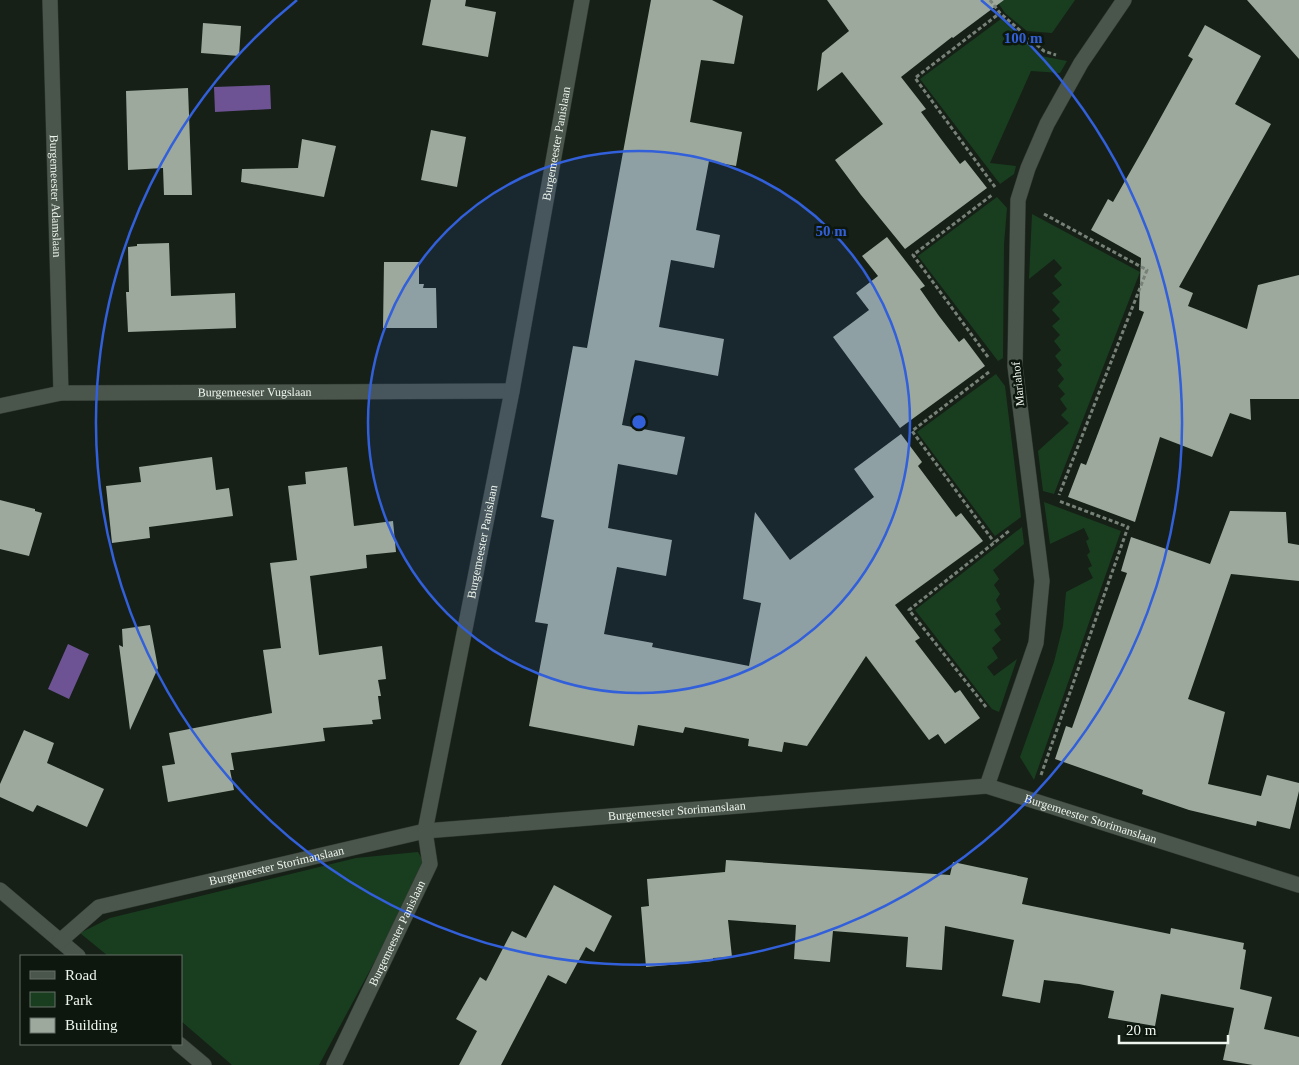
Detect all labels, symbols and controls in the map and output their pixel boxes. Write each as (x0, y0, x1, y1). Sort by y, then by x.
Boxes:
text: 100 m (1004, 30, 1043, 46)
street label: Burgemeester Panislaan (539, 85, 573, 202)
street label: Burgemeester Adamslaan (47, 134, 64, 258)
text: 50 m (815, 223, 847, 239)
street label: Mariahof (1009, 361, 1027, 407)
street label: Burgemeester Vugslaan (198, 385, 312, 399)
centre of rings (630, 413, 648, 431)
street label: Burgemeester Panislaan (464, 484, 500, 600)
street label: Burgemeester Storimanslaan (1023, 791, 1159, 846)
street label: Burgemeester Storimanslaan (607, 798, 746, 823)
street label: Burgemeester Storimanslaan (208, 843, 345, 888)
street label: Burgemeester Panislaan (366, 878, 428, 988)
legend (20, 955, 182, 1045)
text: Road (65, 967, 97, 983)
text: Park (65, 992, 93, 1008)
scale bar (1119, 1012, 1228, 1044)
text: Building (65, 1017, 118, 1033)
text: 20 m (1126, 1022, 1157, 1038)

